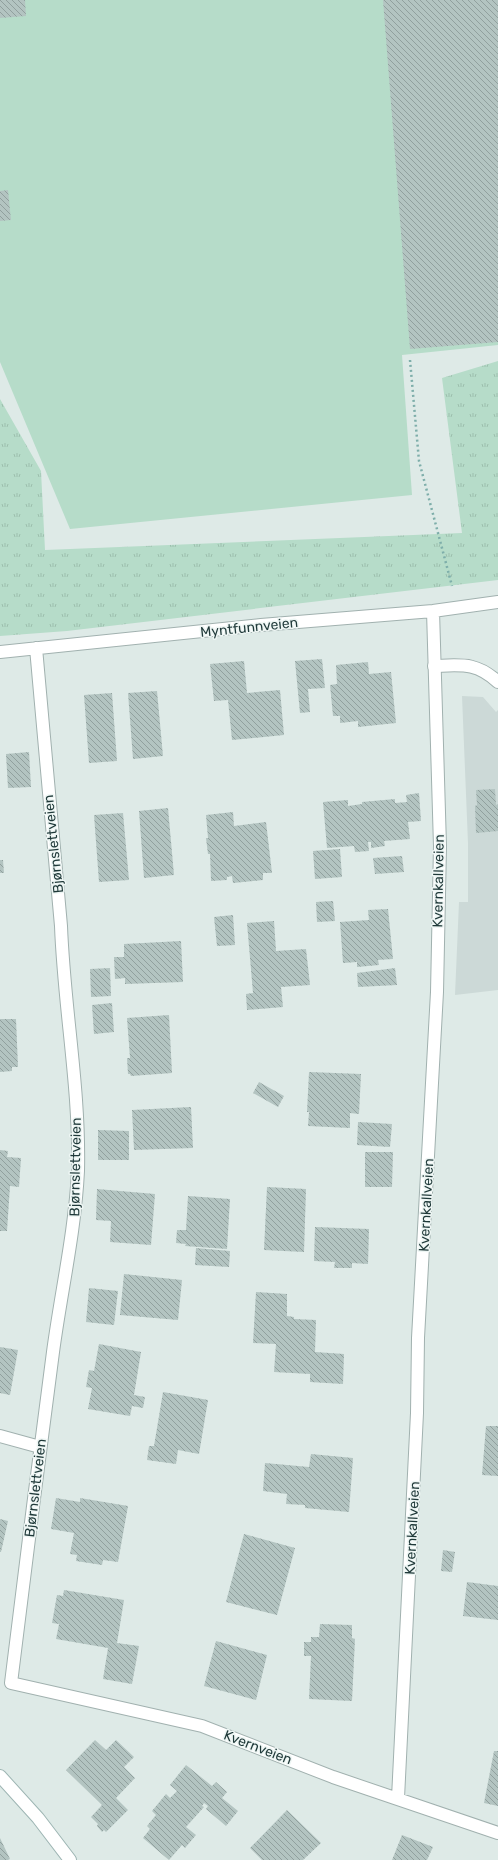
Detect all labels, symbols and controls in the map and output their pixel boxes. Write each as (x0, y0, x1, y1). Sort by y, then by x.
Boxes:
street label: Myntfunnveien (199, 614, 299, 641)
street label: Bjørnslettveien (40, 794, 67, 894)
street label: Kvernkallveien (429, 834, 448, 928)
street label: Bjørnslettveien (66, 1117, 85, 1217)
street label: Kvernkallveien (416, 1158, 437, 1252)
street label: Bjørnslettveien (21, 1438, 50, 1538)
street label: Kvernkallveien (402, 1481, 423, 1575)
street label: Kvernveien (221, 1727, 294, 1768)

